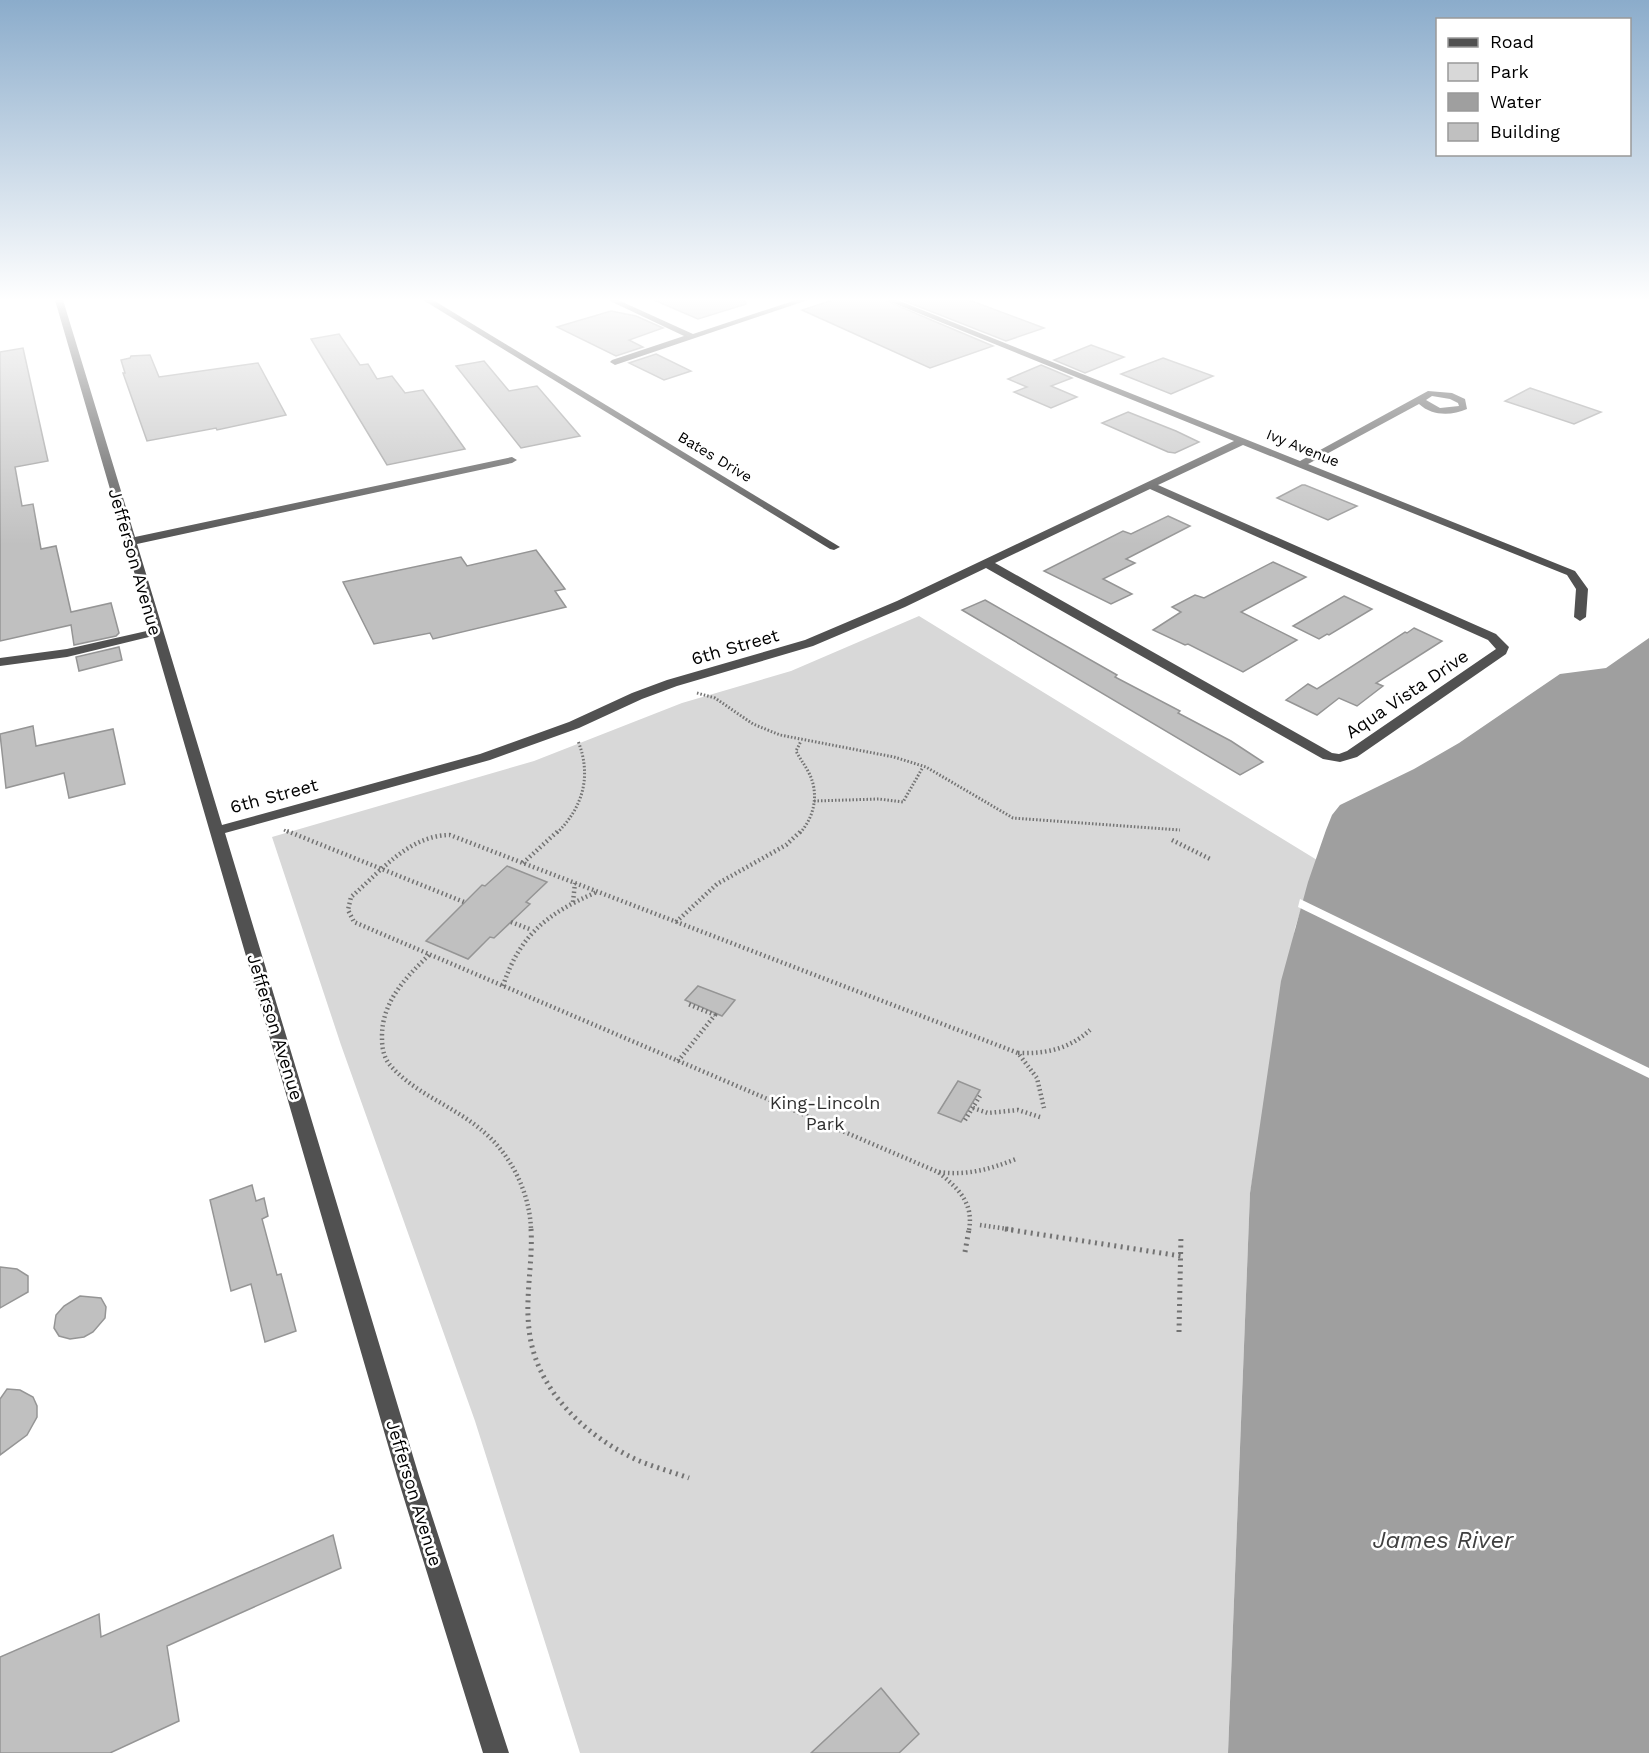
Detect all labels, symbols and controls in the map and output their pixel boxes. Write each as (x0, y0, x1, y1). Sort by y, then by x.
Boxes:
legend (1436, 18, 1631, 156)
text: Road (1490, 31, 1534, 52)
text: Park (1490, 61, 1529, 82)
text: Water (1490, 91, 1542, 112)
text: Building (1490, 121, 1560, 142)
street label: Ivy Avenue (1264, 425, 1342, 471)
street label: Bates Drive (675, 428, 755, 486)
street label: Jefferson Avenue (104, 486, 167, 638)
street label: 6th Street (689, 624, 781, 669)
street label: Aqua Vista Drive (1341, 645, 1472, 742)
street label: 6th Street (228, 774, 320, 817)
street label: Jefferson Avenue (243, 951, 308, 1103)
park label: King-Lincoln Park (770, 1092, 880, 1134)
street label: Jefferson Avenue (382, 1417, 447, 1569)
water label: James River (1373, 1526, 1515, 1554)

